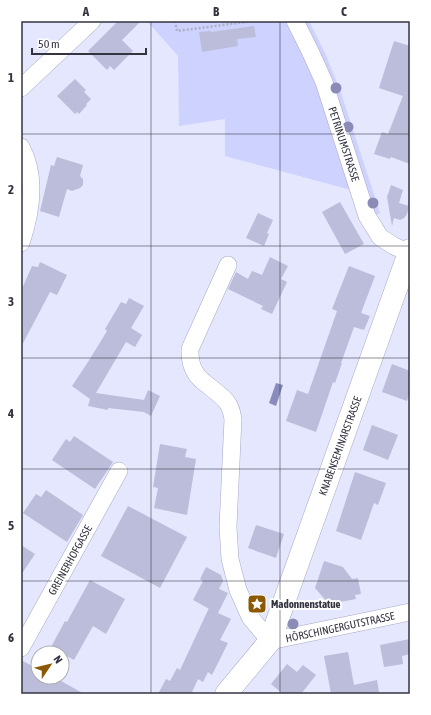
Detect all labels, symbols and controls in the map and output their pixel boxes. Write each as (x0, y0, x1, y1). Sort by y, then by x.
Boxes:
text: A (82, 4, 90, 19)
text: B (213, 4, 220, 19)
text: C (341, 4, 347, 19)
scale bar (32, 30, 146, 56)
text: 50 m (38, 37, 60, 51)
text: 1 (8, 70, 14, 85)
street label: PETRINUMSTRASSE (326, 105, 362, 183)
text: 2 (8, 182, 14, 197)
text: 3 (8, 294, 14, 309)
street label: KNABENSEMINARSTRASSE (316, 394, 364, 497)
text: 4 (7, 406, 14, 421)
text: 5 (8, 518, 14, 533)
street label: GREINERHOFGASSE (46, 523, 94, 597)
place icon: Madonnenstatue (246, 593, 268, 615)
place label: Madonnenstatue (271, 598, 341, 610)
street label: HÖRSCHINGERGUTSTRASSE (285, 610, 396, 644)
text: 6 (8, 630, 14, 645)
north arrow (30, 645, 70, 685)
text: N (51, 653, 65, 665)

